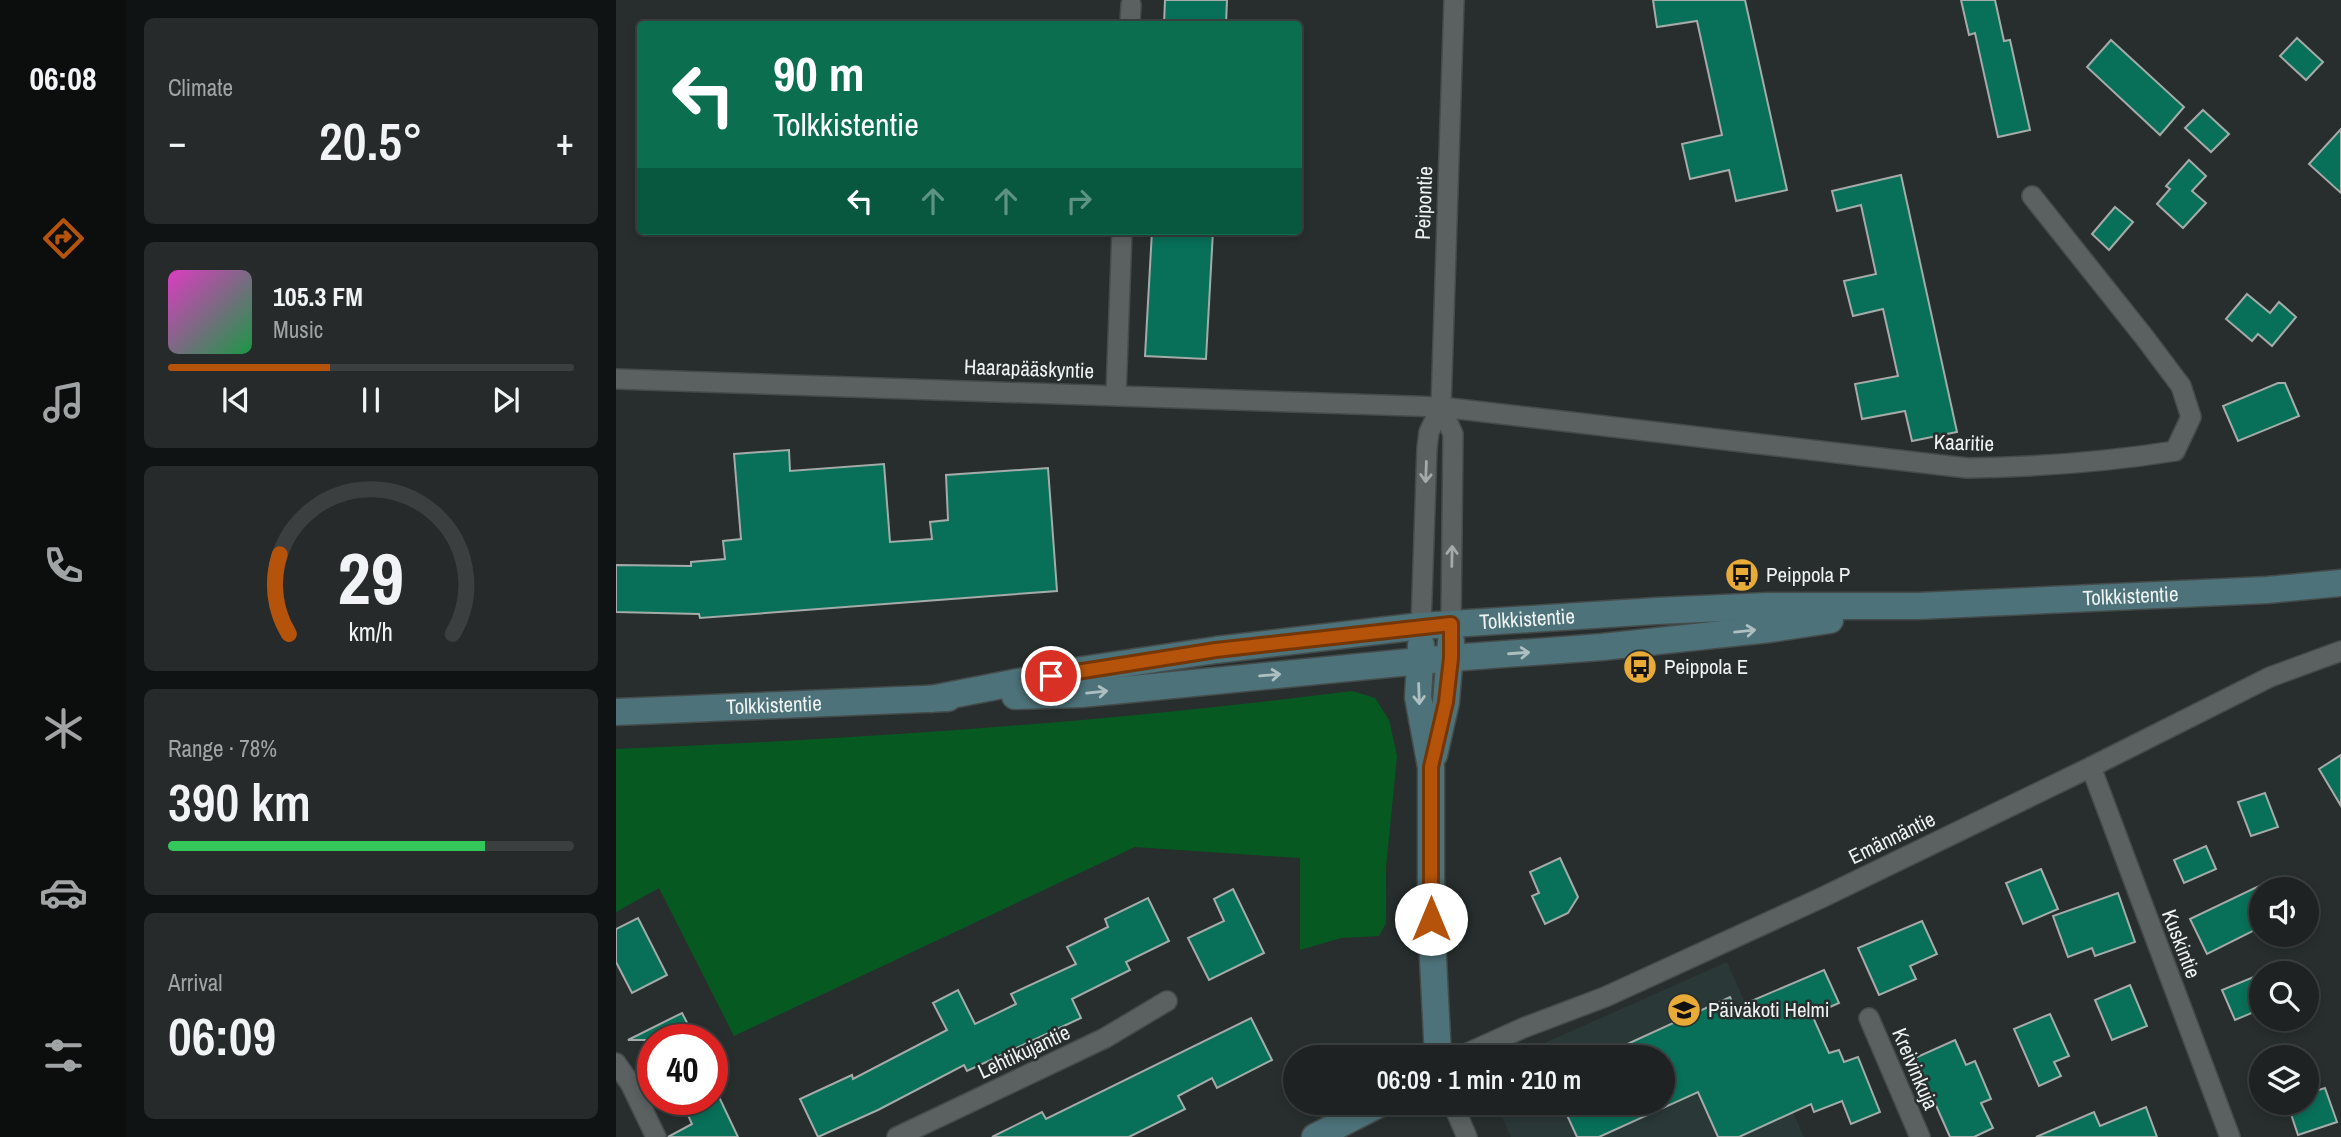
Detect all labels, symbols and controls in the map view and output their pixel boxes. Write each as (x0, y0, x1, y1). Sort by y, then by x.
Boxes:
text: 90 m (773, 40, 865, 106)
icon: left (658, 49, 749, 140)
text: 06:08 (29, 57, 97, 100)
text: Climate (168, 72, 233, 103)
text: Tolkkistentie (773, 103, 919, 146)
text: 20.5° (319, 106, 423, 176)
text: − (168, 116, 186, 167)
text: + (556, 116, 574, 167)
street label: Peipontie (1408, 166, 1439, 240)
icon: left (841, 182, 879, 220)
icon: ahead (914, 182, 952, 220)
icon: ahead (987, 182, 1025, 220)
icon: right (1060, 182, 1098, 220)
icon: directions (39, 214, 88, 263)
text: 105.3 FM (273, 279, 363, 314)
text: Music (273, 314, 323, 345)
street label: Haarapääskyntie (963, 352, 1095, 385)
icon: music (39, 378, 88, 427)
icon: previous (217, 381, 255, 419)
icon: pause (352, 381, 390, 419)
icon: next (487, 381, 525, 419)
street label: Kaaritie (1933, 427, 1995, 458)
one-way arrow (1419, 460, 1432, 483)
text: 29 (338, 530, 404, 628)
icon: phone (39, 541, 88, 590)
one-way arrow (1445, 545, 1459, 568)
bus stop icon: Peippola P (1723, 556, 1761, 594)
place label: Peippola P (1766, 560, 1850, 589)
street label: Tolkkistentie (2082, 579, 2179, 612)
street label: Tolkkistentie (1478, 601, 1576, 636)
text: km/h (349, 615, 393, 649)
one-way arrow (1734, 625, 1756, 638)
pin (1021, 646, 1081, 706)
one-way arrow (1507, 646, 1530, 659)
bus stop icon: Peippola E (1621, 648, 1659, 686)
place label: Peippola E (1664, 652, 1748, 681)
icon: arrive (1032, 657, 1070, 695)
one-way arrow (1258, 668, 1281, 681)
one-way arrow (1413, 682, 1426, 705)
one-way arrow (1086, 685, 1108, 698)
street label: Tolkkistentie (725, 688, 822, 721)
icon: climate (39, 704, 88, 753)
text: Range · 78% (168, 733, 277, 764)
text: 390 km (168, 767, 311, 837)
street label: Emännäntie (1844, 804, 1940, 871)
icon: car (39, 868, 88, 917)
map controls (2249, 877, 2319, 1115)
button: sound (2249, 877, 2319, 947)
position arrow (1394, 882, 1468, 956)
street label: Kuskintie (2155, 905, 2208, 983)
button: search (2249, 961, 2319, 1031)
text: Arrival (168, 967, 223, 998)
school or university icon: Päiväkoti Helmi (1665, 991, 1703, 1029)
place label: Päiväkoti Helmi (1708, 995, 1830, 1024)
text: 06:09 (168, 1001, 276, 1071)
street label: Lehtikujantie (973, 1018, 1075, 1086)
street label: Kreivinkuja (1885, 1023, 1946, 1115)
speed limit sign: 40 (637, 1024, 728, 1115)
icon: filters (39, 1031, 88, 1080)
button: layers (2249, 1045, 2319, 1115)
text: 06:09 · 1 min · 210 m (1377, 1062, 1581, 1097)

